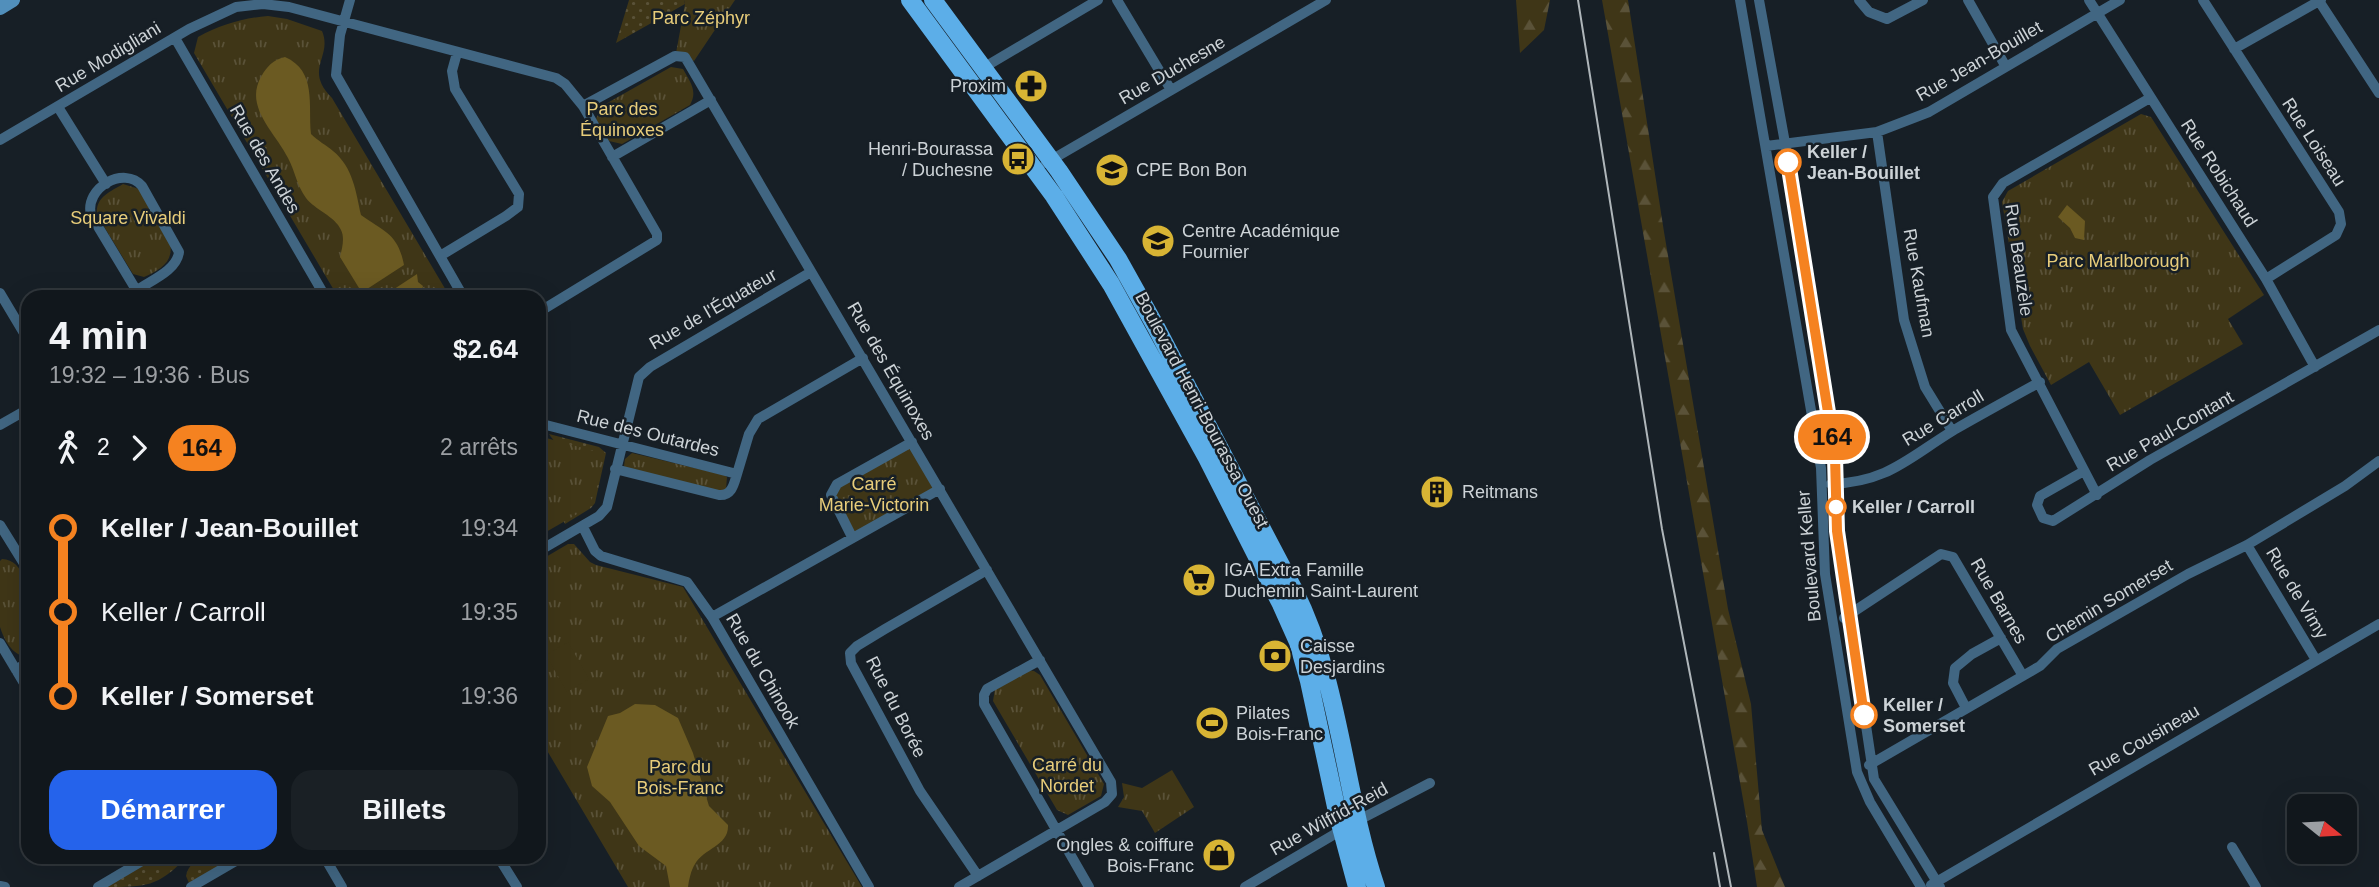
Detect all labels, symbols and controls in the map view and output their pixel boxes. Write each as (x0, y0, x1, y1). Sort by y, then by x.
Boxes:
park label: Parc Zéphyr (652, 8, 750, 28)
street label: Rue Jean-Bouillet (1912, 17, 2046, 105)
street label: Rue Modigliani (52, 18, 164, 96)
street label: Rue Duchesne (1115, 32, 1229, 108)
pharmacy icon: Proxim (1012, 67, 1050, 105)
place label: Proxim (950, 76, 1006, 96)
street label: Rue Loiseau (2278, 94, 2350, 190)
park label: Parc des Équinoxes (580, 99, 664, 140)
street label: Rue des Andes (226, 101, 304, 217)
street label: Rue Robichaud (2177, 116, 2261, 230)
place label: Henri-Bourassa / Duchesne (868, 139, 994, 180)
bus stop icon: Henri-Bourassa / Duchesne (999, 140, 1037, 178)
place label: Keller / Jean-Bouillet (1807, 142, 1920, 183)
marker: Keller / Jean-Bouillet (1775, 149, 1801, 175)
school or university icon: CPE Bon Bon (1093, 151, 1131, 189)
place label: CPE Bon Bon (1136, 160, 1247, 180)
street label: Rue Beauzèle (2001, 203, 2037, 317)
park label: Square Vivaldi (70, 208, 186, 228)
place label: Centre Académique Fournier (1182, 221, 1340, 262)
school or university icon: Centre Académique Fournier (1139, 222, 1177, 260)
street label: Rue Kaufman (1900, 227, 1938, 339)
park label: Parc Marlborough (2046, 251, 2190, 271)
street label: Rue de l'Équateur (646, 264, 780, 354)
street label: Boulevard Henri-Bourassa Ouest (1131, 289, 1273, 531)
street label: Rue des Équinoxes (843, 298, 939, 444)
text: 4 min (49, 315, 148, 357)
text: $2.64 (453, 334, 518, 364)
text: 19:32 – 19:36 · Bus (49, 362, 250, 388)
street label: Rue Carroll (1899, 386, 1987, 450)
street label: Rue Paul-Contant (2103, 387, 2237, 475)
street label: Rue des Outardes (575, 406, 721, 460)
line badge: 164 (1792, 414, 1872, 460)
text: 164 (1812, 423, 1852, 450)
icon: walk (49, 429, 87, 467)
icon: forward (120, 429, 158, 467)
text: 2 (97, 434, 110, 460)
text: 164 (182, 434, 222, 461)
text: 2 arrêts (440, 434, 518, 460)
building icon: Reitmans (1418, 473, 1456, 511)
park label: Carré Marie-Victorin (819, 474, 929, 515)
place label: Reitmans (1462, 482, 1538, 502)
street label: Boulevard Keller (1793, 489, 1825, 623)
marker: Keller / Carroll (1826, 497, 1846, 517)
place label: Keller / Carroll (1852, 497, 1975, 517)
text: Keller / Jean-Bouillet (101, 513, 358, 543)
text: 19:34 (460, 515, 518, 541)
street label: Rue de Vimy (2262, 544, 2332, 642)
street label: Rue Barnes (1967, 555, 2031, 647)
street label: Chemin Somerset (2042, 555, 2176, 647)
place label: IGA Extra Famille Duchemin Saint-Laurent (1224, 560, 1418, 601)
supermarket icon: IGA Extra Famille Duchemin Saint-Laurent (1180, 561, 1218, 599)
text: Keller / Carroll (101, 597, 266, 627)
text: 19:35 (460, 599, 518, 625)
street label: Rue du Chinook (722, 610, 804, 733)
place label: Caisse Desjardins (1300, 636, 1385, 677)
bank icon: Caisse Desjardins (1256, 637, 1294, 675)
street label: Rue du Borée (862, 653, 930, 761)
text: Keller / Somerset (101, 681, 313, 711)
text: 19:36 (460, 683, 518, 709)
place label: Keller / Somerset (1883, 695, 1965, 736)
street label: Rue Cousineau (2085, 700, 2203, 780)
marker: Keller / Somerset (1851, 702, 1877, 728)
place label: Pilates Bois-Franc (1236, 703, 1323, 744)
sports icon: Pilates Bois-Franc (1193, 704, 1231, 742)
park label: Carré du Nordet (1032, 755, 1102, 796)
park label: Parc du Bois-Franc (636, 757, 724, 798)
button: Démarrer (49, 770, 277, 850)
button: Billets (291, 770, 518, 850)
street label: Rue Wilfrid-Reid (1267, 778, 1391, 860)
north arrow (2287, 794, 2357, 864)
map controls (2287, 794, 2357, 864)
place label: Ongles & coiffure Bois-Franc (1056, 835, 1194, 876)
shop icon: Ongles & coiffure Bois-Franc (1200, 836, 1238, 874)

